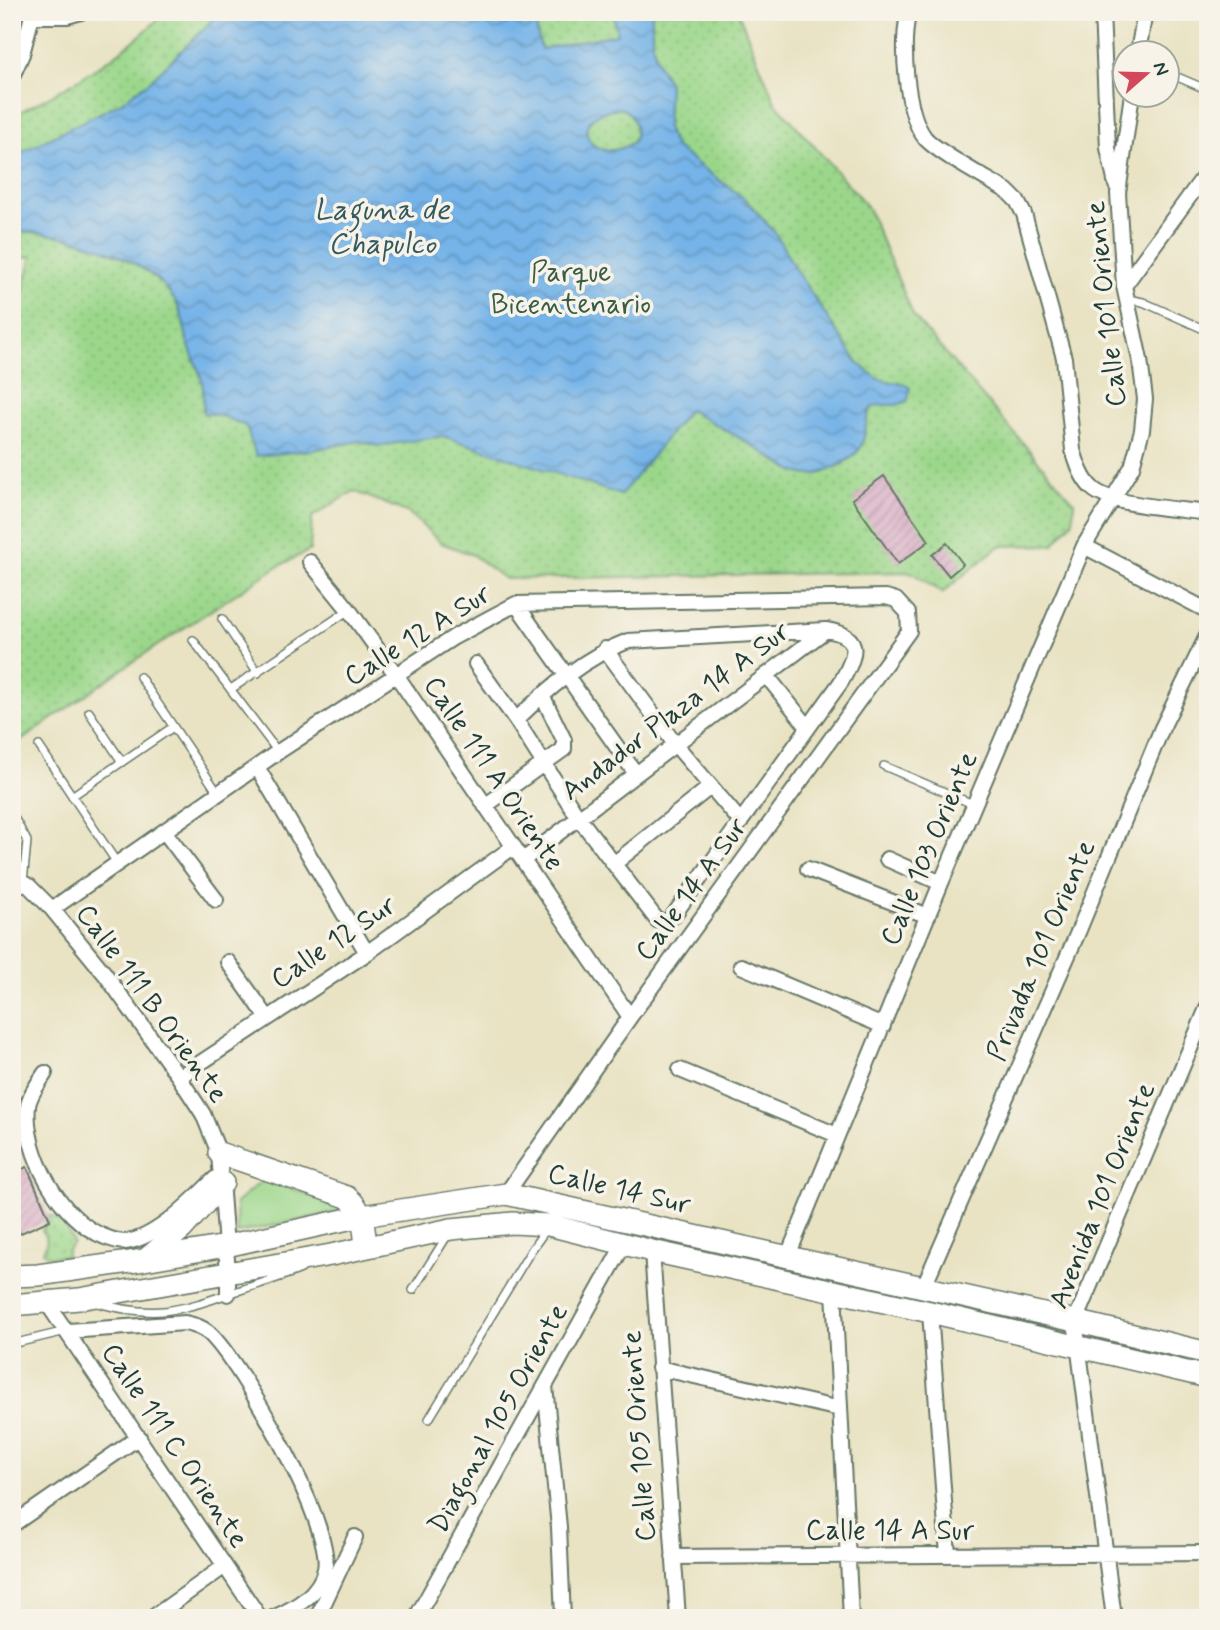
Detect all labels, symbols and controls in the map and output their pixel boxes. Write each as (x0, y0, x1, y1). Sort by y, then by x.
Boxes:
north arrow (1112, 38, 1182, 108)
text: N (1147, 58, 1174, 79)
water label: Laguna de Chapulco (314, 191, 451, 264)
street label: Calle 101 Oriente (1078, 199, 1136, 409)
park label: Parque Bicentenario (491, 255, 651, 324)
street label: Calle 12 A Sur (338, 576, 499, 696)
street label: Andador Plaza 14 A Sur (554, 614, 798, 810)
street label: Calle 111 A Oriente (414, 669, 572, 879)
street label: Calle 103 Oriente (872, 746, 988, 952)
street label: Calle 14 A Sur (628, 811, 757, 969)
street label: Privada 101 Oriente (979, 835, 1105, 1067)
street label: Calle 12 Sur (264, 887, 404, 998)
street label: Calle 111 B Oriente (66, 897, 236, 1111)
street label: Avenida 101 Oriente (1041, 1078, 1165, 1314)
street label: Calle 14 Sur (544, 1156, 694, 1224)
street label: Diagonal 105 Oriente (420, 1297, 580, 1542)
street label: Calle 105 Oriente (614, 1329, 666, 1543)
street label: Calle 111 C Oriente (92, 1336, 256, 1556)
street label: Calle 14 A Sur (806, 1513, 975, 1550)

